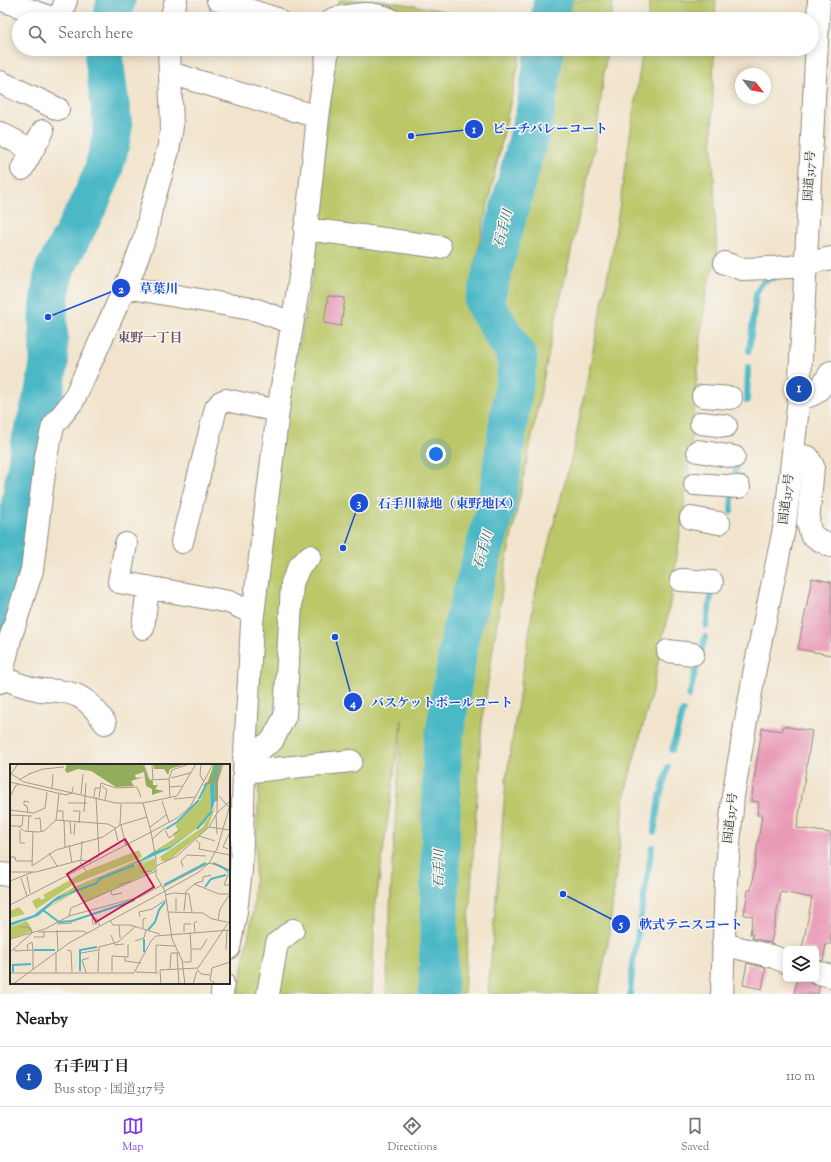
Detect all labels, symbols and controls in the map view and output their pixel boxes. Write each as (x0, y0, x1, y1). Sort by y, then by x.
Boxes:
search box (12, 12, 819, 56)
icon: search (26, 23, 48, 45)
text: Search here (58, 24, 133, 45)
north arrow (735, 68, 771, 104)
callout: ビーチバレーコート (464, 116, 617, 141)
text: 1 (471, 121, 477, 139)
text: ビーチバレーコート (492, 121, 608, 139)
street label: 国道317号 (800, 150, 820, 202)
water label: 石手川 (490, 206, 518, 250)
callout: 草葉川 (111, 276, 186, 301)
text: 2 (118, 281, 124, 299)
text: 草葉川 (139, 281, 179, 299)
district label: 東野一丁目 (117, 330, 183, 348)
pin: 1 (786, 374, 812, 404)
your location (426, 444, 446, 464)
street label: 国道317号 (775, 473, 799, 525)
callout: 石手川緑地（東野地区） (349, 491, 528, 516)
text: 3 (357, 495, 362, 513)
text: 石手川緑地（東野地区） (377, 496, 521, 514)
water label: 石手川 (470, 527, 499, 571)
callout: バスケットボールコート (343, 690, 522, 715)
text: 4 (349, 695, 356, 713)
text: バスケットボールコート (371, 695, 513, 713)
inset map (10, 764, 230, 984)
street label: 国道317号 (719, 792, 743, 844)
water label: 石手川 (431, 847, 449, 889)
callout: 軟式テニスコート (611, 912, 751, 937)
text: 5 (618, 916, 624, 934)
text: 軟式テニスコート (639, 917, 743, 935)
map controls (783, 946, 819, 982)
button: layers (783, 946, 819, 982)
text: Nearby (16, 1008, 68, 1032)
text: 石手四丁目 (54, 1057, 129, 1078)
text: 1 (27, 1068, 31, 1086)
text: 110 m (786, 1068, 815, 1086)
text: Bus stop · 国道317号 (54, 1081, 165, 1099)
tab: Map (122, 1115, 144, 1155)
tab: Directions (388, 1115, 437, 1155)
tab: Saved (681, 1115, 709, 1155)

